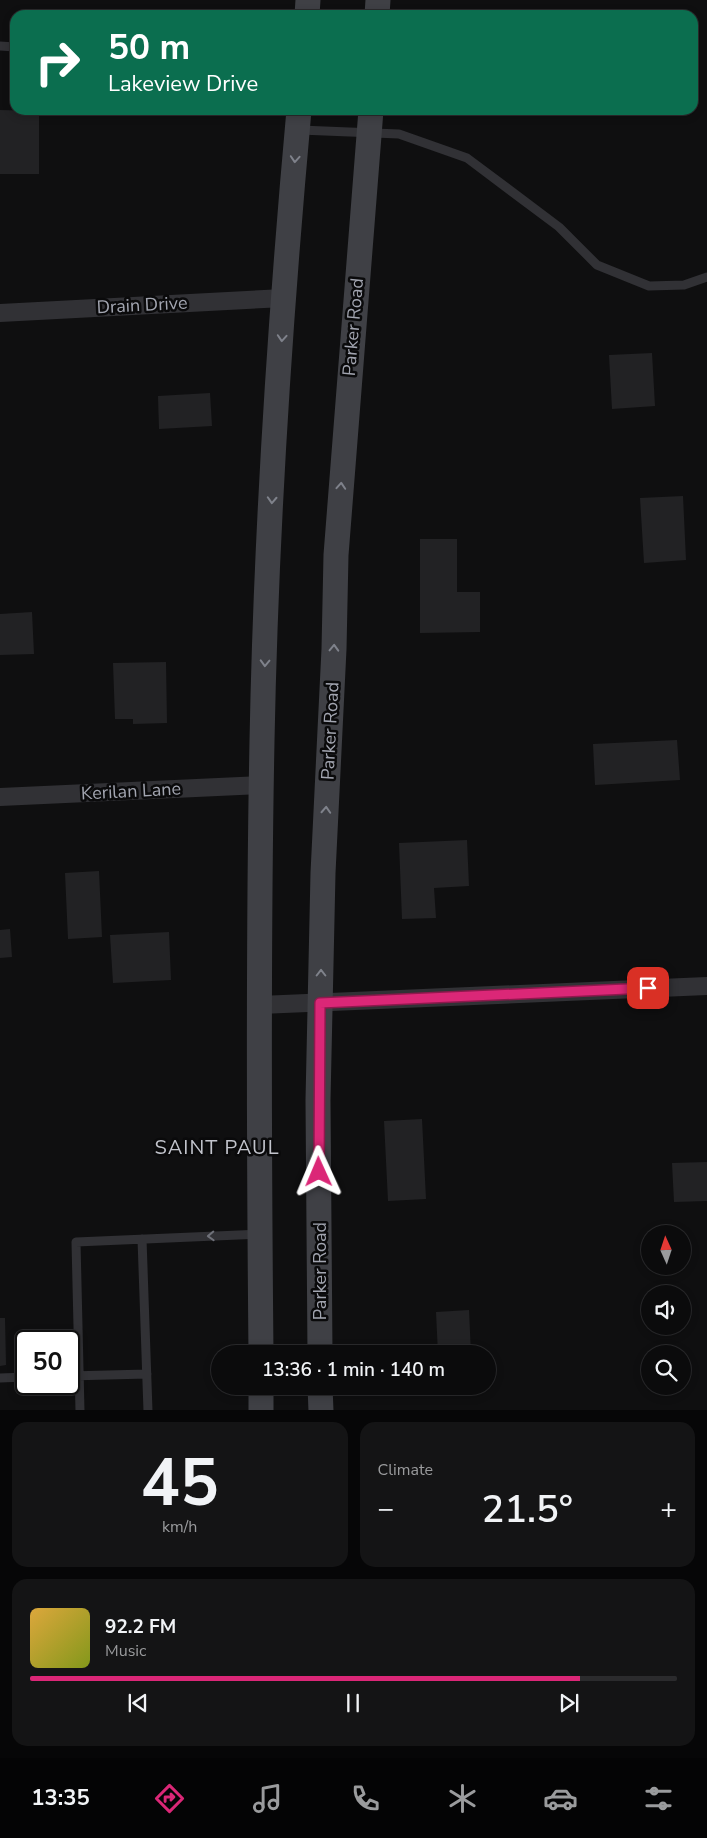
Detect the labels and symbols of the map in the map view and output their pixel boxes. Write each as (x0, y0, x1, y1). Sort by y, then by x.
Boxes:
one-way arrow (290, 155, 301, 163)
street label: Parker Road (337, 277, 369, 377)
street label: Drain Drive (96, 291, 188, 319)
one-way arrow (276, 334, 287, 342)
one-way arrow (335, 481, 346, 489)
one-way arrow (267, 497, 278, 505)
one-way arrow (329, 644, 339, 652)
one-way arrow (260, 659, 271, 667)
street label: Parker Road (315, 681, 345, 781)
street label: Kerilan Lane (80, 776, 182, 806)
one-way arrow (321, 806, 332, 814)
pin (627, 967, 669, 1009)
one-way arrow (316, 968, 326, 976)
district label: SAINT PAUL (154, 1134, 280, 1161)
position arrow (292, 1145, 344, 1197)
street label: Parker Road (308, 1222, 332, 1320)
north arrow (641, 1225, 691, 1275)
one-way arrow (206, 1230, 214, 1241)
speed limit sign: 50 (15, 1330, 80, 1395)

